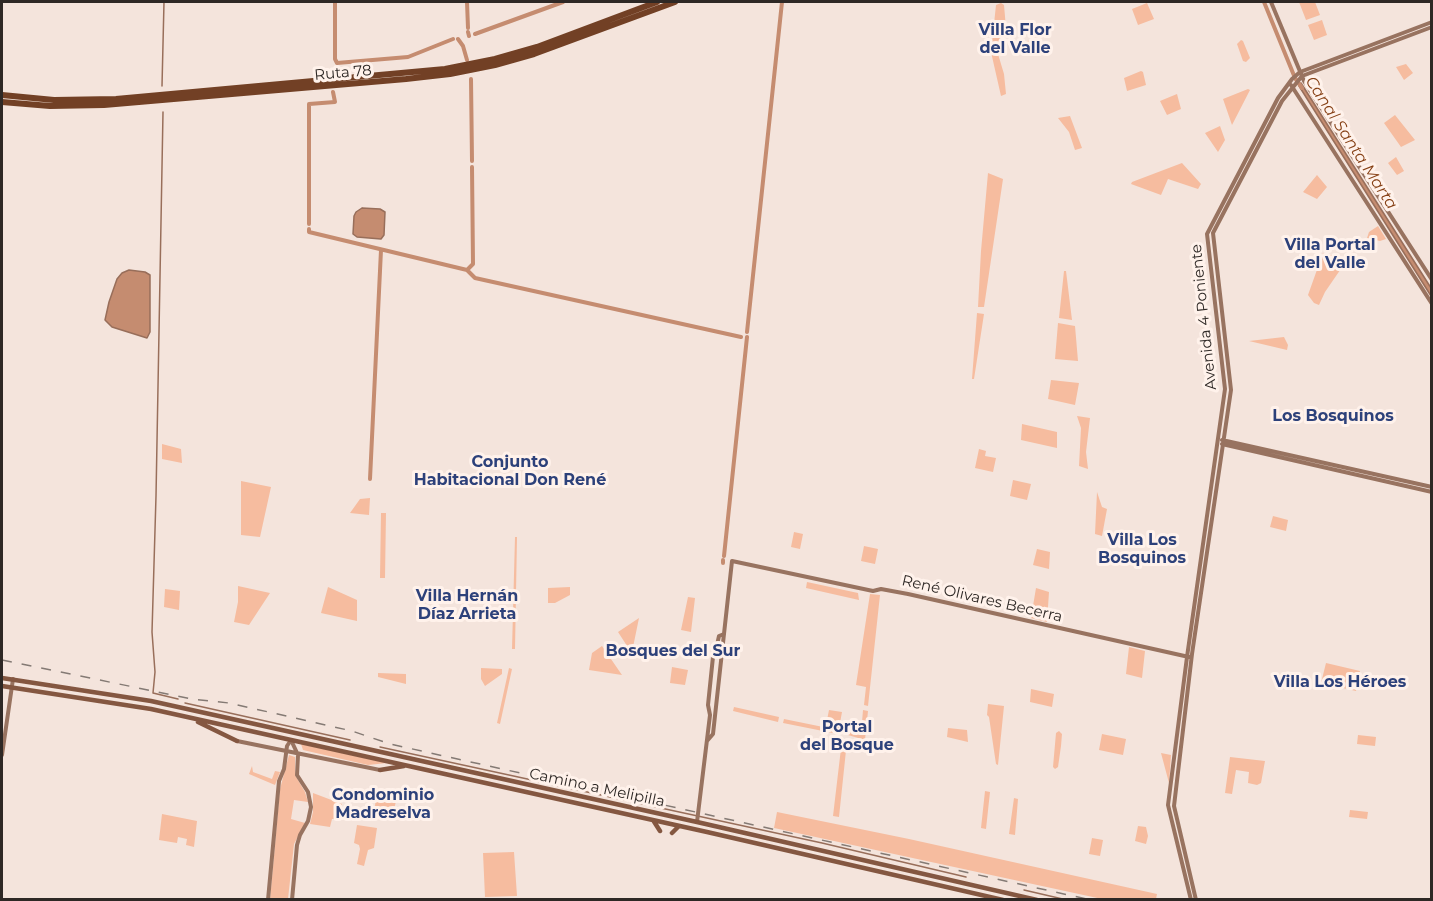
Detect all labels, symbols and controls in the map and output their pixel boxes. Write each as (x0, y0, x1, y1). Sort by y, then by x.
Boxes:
district label: Villa Flor del Valle (978, 20, 1052, 58)
street label: Ruta 78 (314, 62, 372, 84)
water label: Canal Santa Marta (1301, 73, 1401, 213)
district label: Villa Portal del Valle (1284, 235, 1376, 273)
street label: Avenida 4 Poniente (1187, 243, 1221, 391)
district label: Los Bosquinos (1272, 406, 1394, 426)
district label: Conjunto Habitacional Don René (414, 452, 606, 490)
district label: Villa Los Bosquinos (1098, 530, 1186, 568)
street label: René Olivares Becerra (900, 572, 1064, 626)
district label: Villa Hernán Díaz Arrieta (416, 586, 518, 624)
district label: Bosques del Sur (606, 641, 740, 661)
district label: Villa Los Héroes (1274, 672, 1406, 692)
district label: Portal del Bosque (800, 717, 894, 755)
street label: Camino a Melipilla (528, 765, 666, 811)
district label: Condominio Madreselva (332, 785, 434, 823)

